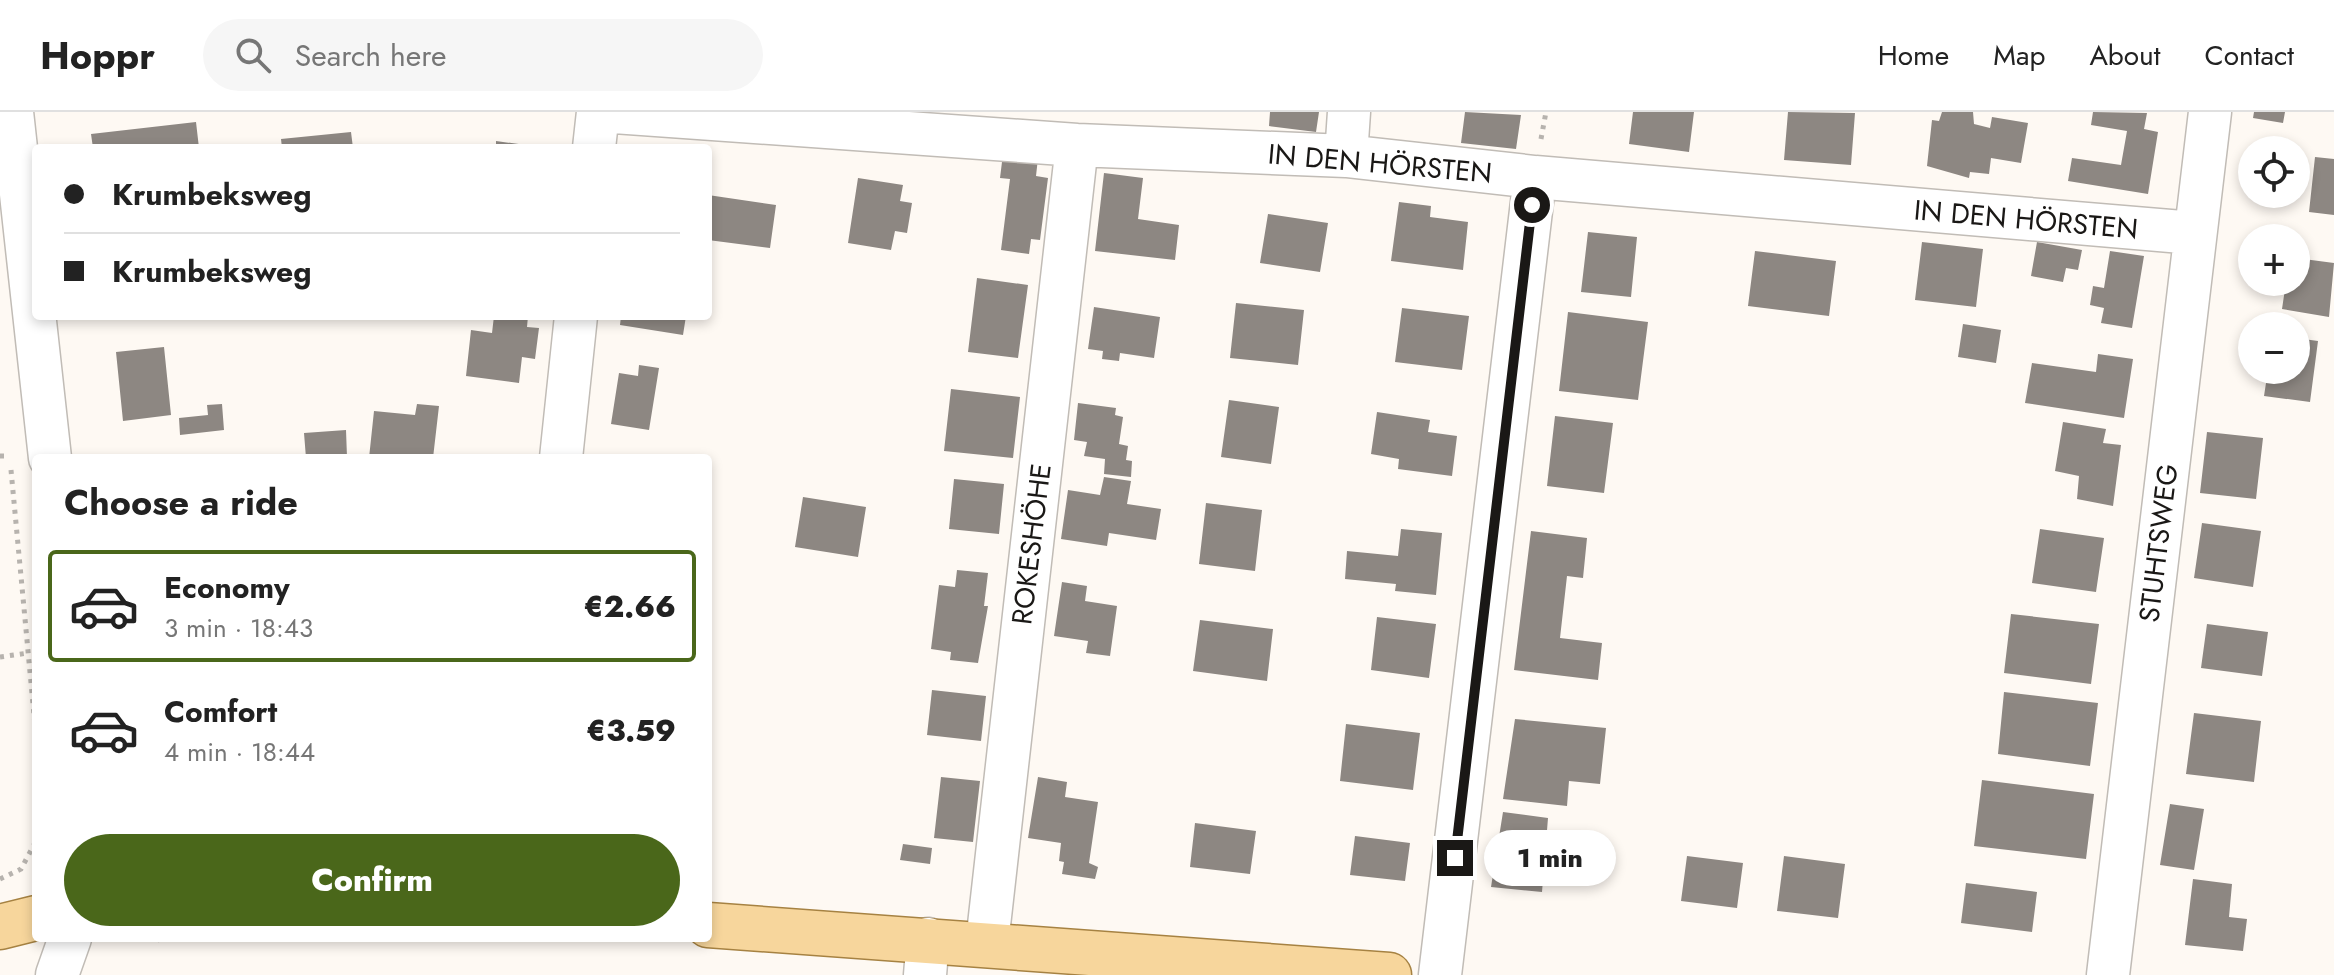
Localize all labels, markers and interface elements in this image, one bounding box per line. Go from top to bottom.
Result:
search box [203,19,763,91]
text: Hoppr [40,28,155,83]
icon: search [231,33,275,77]
text: Search here [295,34,447,77]
text: Home [1878,35,1949,76]
text: Map [1993,35,2045,76]
text: About [2089,35,2161,76]
text: Contact [2205,35,2294,76]
street label: IN DEN HÖRSTEN [1266,133,1494,194]
map controls [2238,136,2310,384]
button: locate [2238,136,2310,208]
text: Krumbeksweg [112,173,312,216]
route start [1514,187,1550,223]
street label: IN DEN HÖRSTEN [1912,189,2140,250]
button: + [2238,224,2310,296]
text: Krumbeksweg [112,250,312,293]
button: − [2238,312,2310,384]
street label: ROKESHÖHE [1001,461,1062,627]
street label: STUHTSWEG [2128,462,2189,625]
text: Choose a ride [64,476,298,528]
text: Economy [164,566,290,609]
icon: car [68,570,140,642]
text: €2.66 [584,585,676,628]
text: 3 min · 18:43 [164,609,313,647]
text: Comfort [164,690,277,733]
icon: car [68,694,140,766]
text: €3.59 [586,709,676,752]
text: 4 min · 18:44 [164,733,315,771]
callout: 1 min [1483,830,1615,886]
button: Confirm [64,834,680,926]
text: 1 min [1517,839,1583,877]
route end [1437,840,1473,876]

